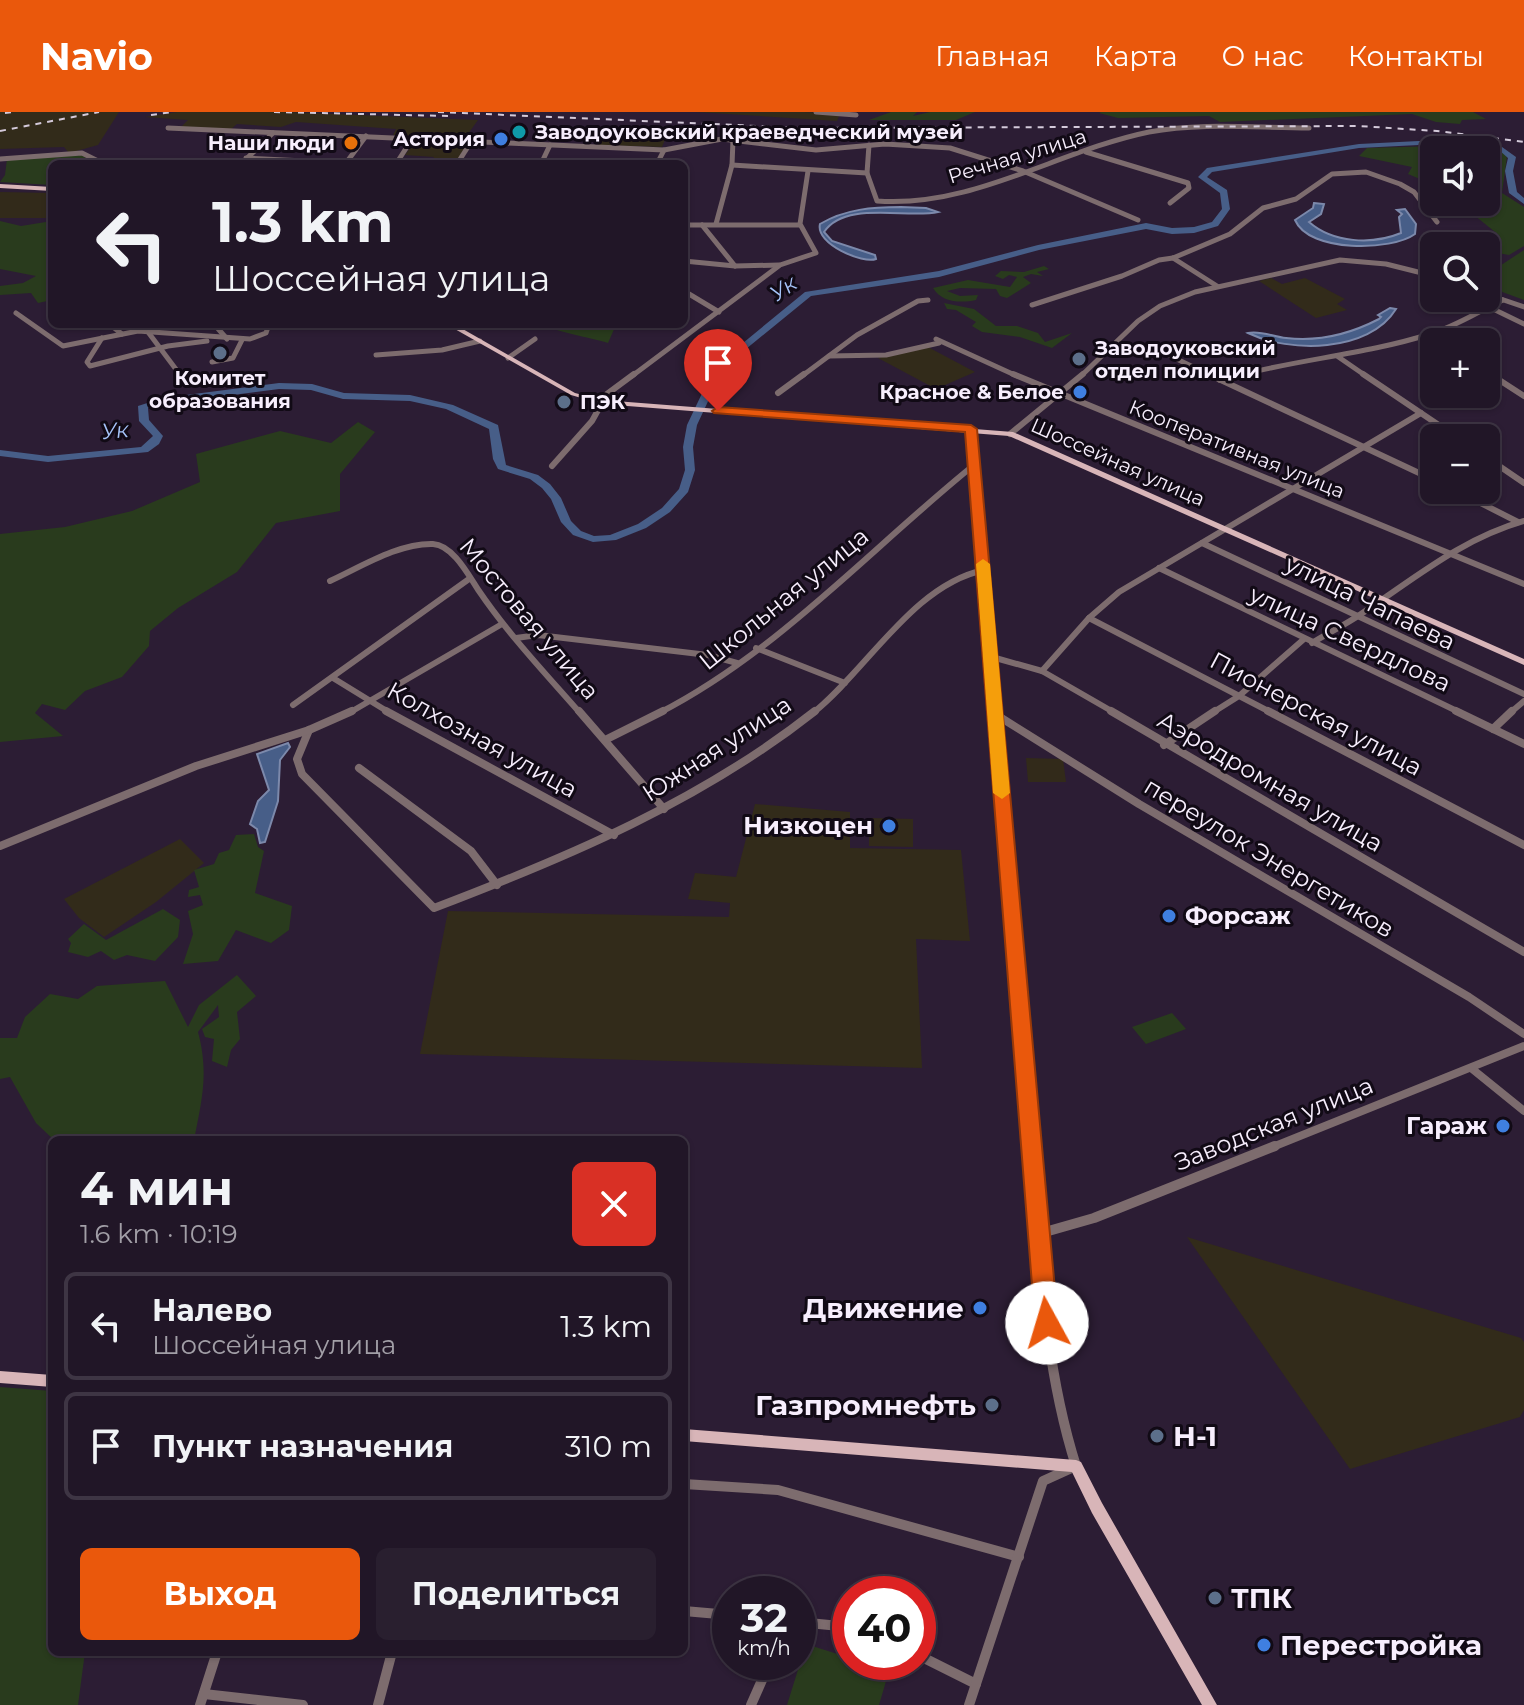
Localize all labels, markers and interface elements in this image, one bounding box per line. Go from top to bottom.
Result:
text: Navio [40,33,153,80]
text: Главная [935,39,1050,73]
text: Карта [1094,39,1178,73]
text: О нас [1222,39,1304,73]
text: Контакты [1348,39,1484,73]
place label: Заводоуковский краеведческий музей [534,120,963,144]
marker: Заводоуковский краеведческий музей [510,123,528,141]
street label: Речная улица [945,124,1089,188]
place label: Астория [393,127,485,151]
marker: Астория [492,130,510,148]
place label: Наши люди [208,131,335,155]
marker: Наши люди [342,134,360,152]
map controls [1420,136,1500,504]
button: sound [1420,136,1500,216]
text: 1.3 km [212,188,393,256]
icon: left [80,192,184,296]
button: search [1420,232,1500,312]
text: Шоссейная улица [212,256,550,300]
water label: Ук [765,269,803,307]
button: + [1420,328,1500,408]
pin [684,329,752,411]
place label: Заводоуковский отдел полиции [1094,336,1276,383]
icon: arrive [696,341,740,385]
marker: Комитет образования [211,344,229,362]
marker: Заводоуковский отдел полиции [1070,350,1088,368]
place label: Комитет образования [149,366,291,413]
place label: Красное & Белое [879,380,1064,404]
marker: Красное & Белое [1071,383,1089,401]
place label: ПЭК [580,390,626,414]
marker: ПЭК [555,393,573,411]
street label: Кооперативная улица [1126,395,1348,503]
street label: Шоссейная улица [1027,413,1209,511]
water label: Ук [100,416,131,445]
button: − [1420,424,1500,504]
street label: Школьная улица [693,521,874,676]
street label: Мостовая улица [453,532,605,705]
street label: улица Чапаева [1279,548,1460,656]
street label: улица Свердлова [1244,579,1456,698]
street label: Пионерская улица [1205,645,1427,782]
street label: Колхозная улица [382,675,582,804]
street label: Южная улица [637,690,797,807]
street label: Аэродромная улица [1152,705,1388,858]
street label: переулок Энергетиков [1139,771,1399,944]
place label: Низкоцен [743,811,873,840]
marker: Низкоцен [880,817,898,835]
place label: Форсаж [1185,901,1291,930]
marker: Форсаж [1160,907,1178,925]
street label: Заводская улица [1170,1071,1377,1177]
place label: Гараж [1406,1111,1487,1140]
marker: Гараж [1494,1117,1512,1135]
text: 4 мин [80,1159,233,1217]
button: close [572,1162,656,1246]
text: 1.6 km · 10:19 [80,1218,238,1250]
position arrow [1005,1281,1089,1365]
place label: Движение [803,1291,964,1325]
text: Налево [152,1292,272,1329]
marker: Движение [971,1299,989,1317]
icon: left [84,1304,128,1348]
text: 1.3 km [560,1308,652,1345]
text: Шоссейная улица [152,1329,396,1361]
place label: Газпромнефть [755,1388,976,1422]
marker: Газпромнефть [983,1396,1001,1414]
place label: Н-1 [1173,1419,1217,1453]
icon: arrive [84,1424,128,1468]
marker: Н-1 [1148,1427,1166,1445]
text: Пункт назначения [152,1428,453,1465]
text: 310 m [565,1428,652,1465]
button: Выход [80,1548,360,1640]
button: Поделиться [376,1548,656,1640]
speed limit sign: 40 [832,1576,936,1680]
place label: ТПК [1231,1581,1293,1615]
marker: ТПК [1206,1589,1224,1607]
text: 32 [740,1593,788,1642]
place label: Перестройка [1280,1628,1482,1662]
text: km/h [737,1636,791,1660]
marker: Перестройка [1255,1636,1273,1654]

